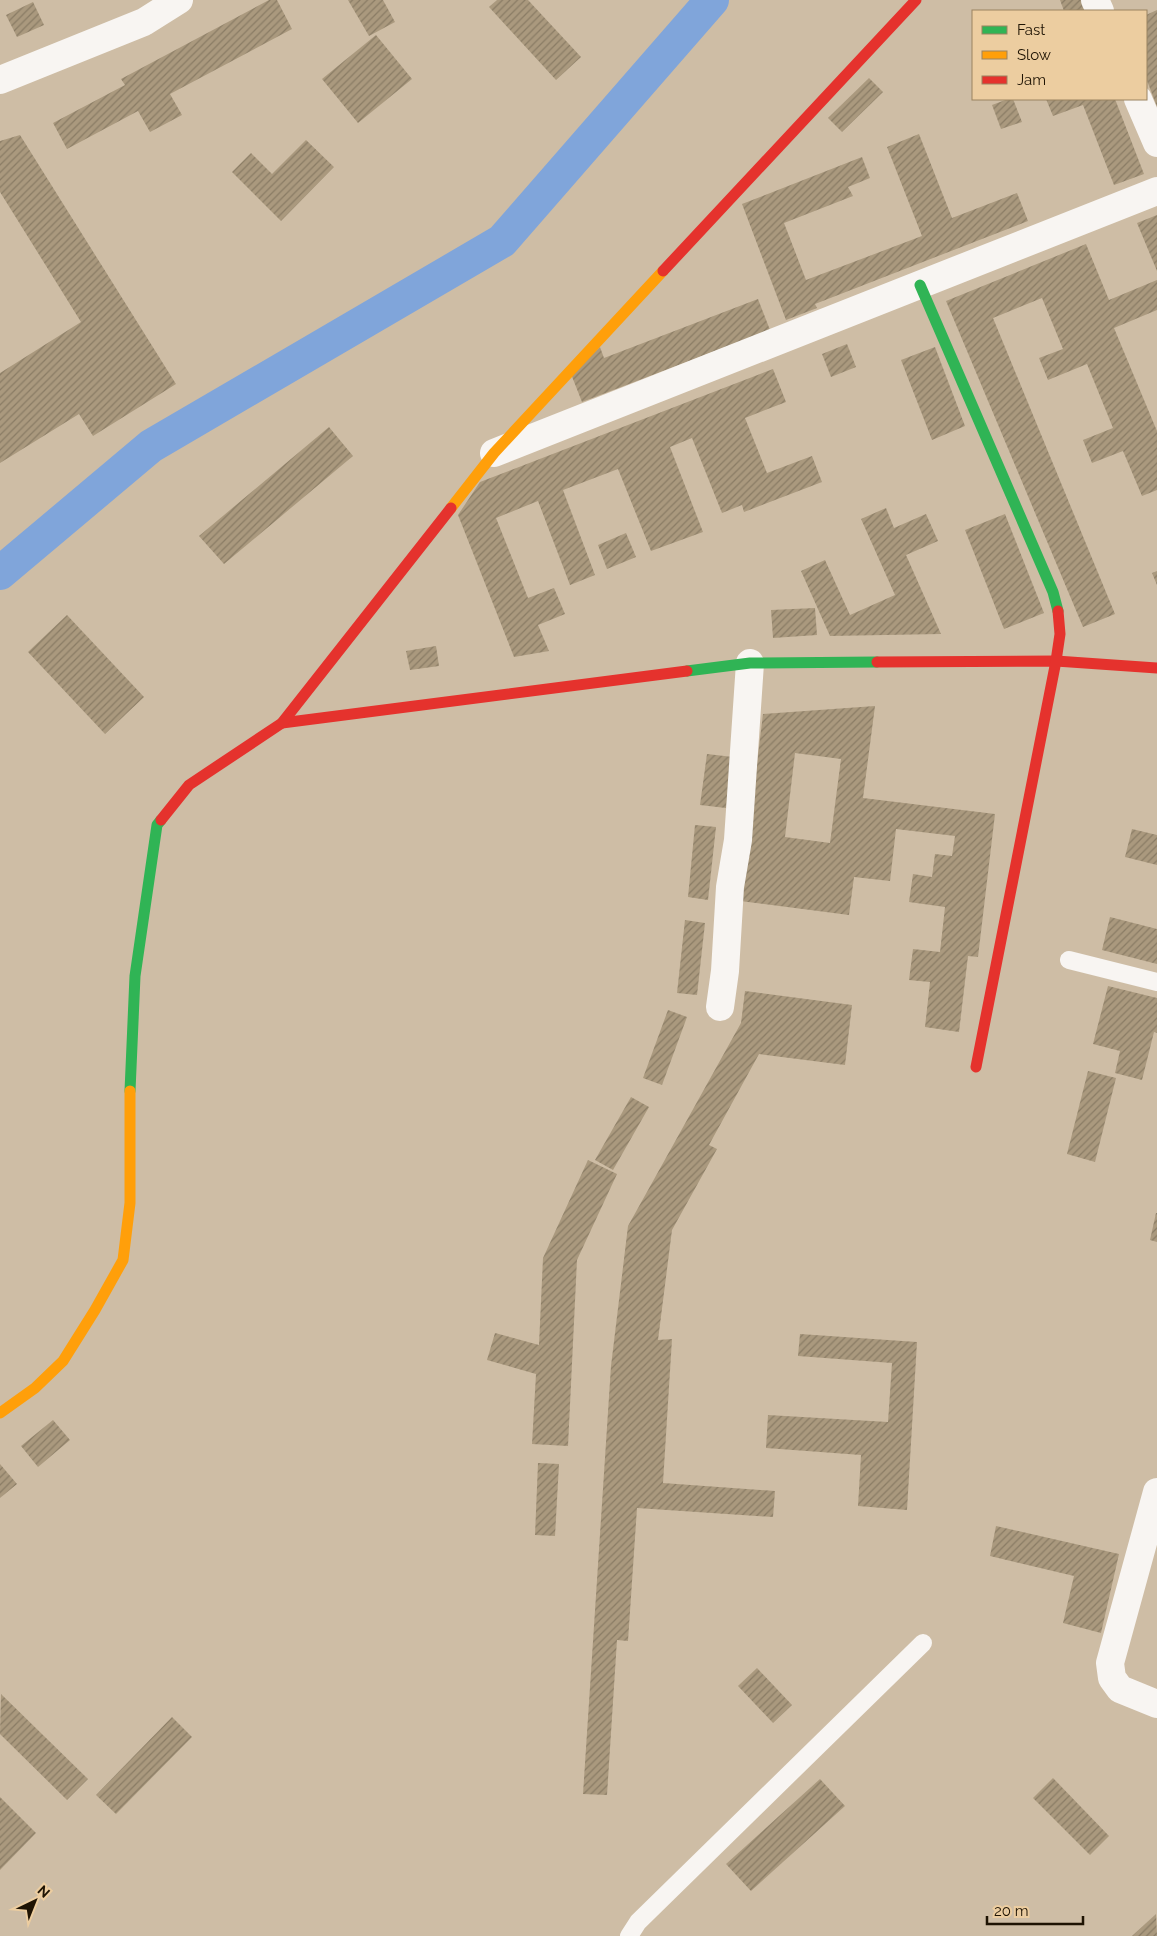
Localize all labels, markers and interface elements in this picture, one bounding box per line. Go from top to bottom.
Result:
legend [972,10,1147,100]
text: Fast [1017,21,1045,39]
text: Slow [1017,46,1051,64]
text: Jam [1017,71,1046,89]
north arrow [10,1876,60,1926]
text: N [35,1882,53,1901]
scale bar [987,1894,1083,1926]
text: 20 m [994,1902,1029,1920]

